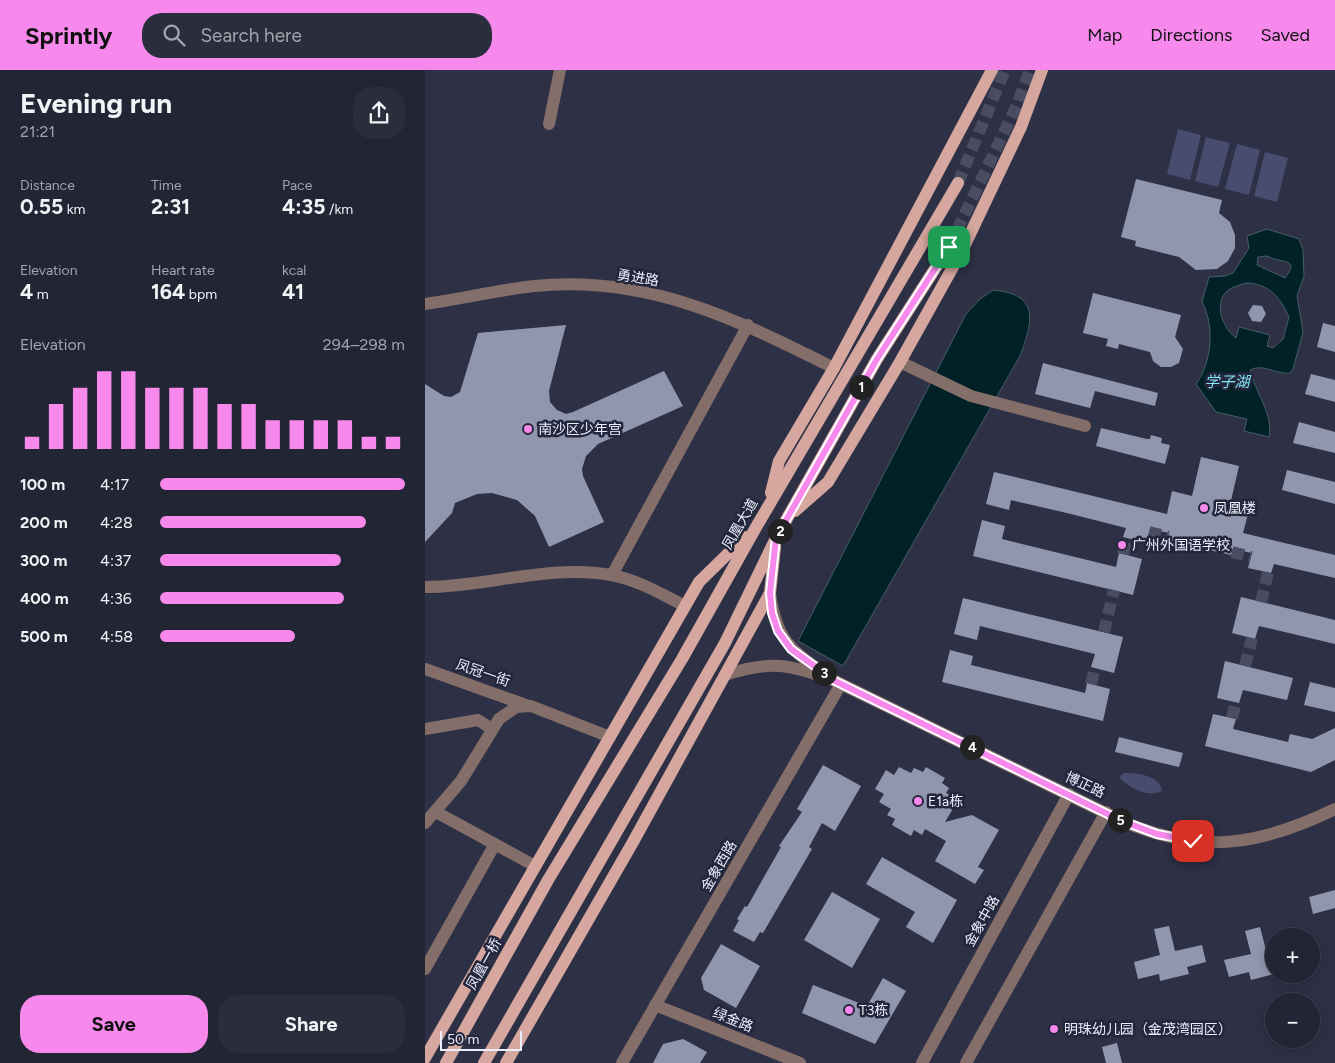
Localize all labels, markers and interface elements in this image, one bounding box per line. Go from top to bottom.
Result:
search box [142,13,492,58]
text: Sprintly [25,21,112,50]
icon: search [160,21,188,49]
text: Search here [200,24,302,47]
text: Map [1087,24,1122,46]
text: Directions [1150,24,1232,46]
text: Saved [1260,24,1310,46]
text: Evening run [20,86,172,120]
button: share [353,87,405,139]
text: 21:21 [20,122,55,141]
text: Distance [20,177,75,194]
text: Time [151,177,182,194]
text: Pace [282,177,312,194]
text: 0.55 [20,194,63,219]
text: 2:31 [151,194,190,219]
text: 4:35 [282,194,326,219]
text: km [63,201,85,218]
text: /km [326,201,353,218]
pin [928,226,970,268]
icon: arrive [935,233,963,261]
text: Elevation [20,262,78,279]
text: Heart rate [151,262,215,279]
text: kcal [282,262,306,279]
street label: 勇进路 [616,266,660,290]
text: 4 [20,279,33,304]
text: 164 [151,279,185,304]
text: 41 [282,279,304,304]
text: m [33,286,49,303]
text: bpm [185,286,217,303]
text: Elevation [20,335,86,354]
text: 294–298 m [323,335,405,354]
water label: 学子湖 [1204,373,1251,391]
pin: 1 [849,374,873,400]
text: 1 [859,379,864,396]
place label: 南沙区少年宫 [538,421,622,438]
marker: 南沙区少年宫 [522,423,534,435]
text: 100 m [20,475,65,494]
text: 4:17 [100,475,129,494]
street label: 凤凰大道 [719,496,761,552]
place label: 凤凰楼 [1214,500,1256,517]
marker: 凤凰楼 [1198,502,1210,514]
text: 200 m [20,513,68,532]
text: 4:28 [100,513,133,532]
pin: 2 [767,518,793,544]
text: 2 [776,523,785,540]
place label: 广州外国语学校 [1132,537,1230,554]
marker: 广州外国语学校 [1116,539,1128,551]
text: 300 m [20,551,67,570]
text: 4:37 [100,551,131,570]
text: 400 m [20,589,69,608]
text: 4:36 [100,589,132,608]
text: 500 m [20,627,68,646]
text: 4:58 [100,627,133,646]
street label: 凤冠一街 [454,656,512,690]
pin: 3 [811,660,837,686]
text: 3 [821,665,828,682]
pin: 4 [959,734,985,760]
text: 4 [968,739,977,756]
street label: 博正路 [1062,768,1108,802]
place label: E1a栋 [928,793,963,810]
marker: E1a栋 [912,795,924,807]
pin: 5 [1107,808,1133,832]
text: 5 [1116,812,1125,829]
pin [1172,820,1214,862]
icon: check [1179,827,1207,855]
street label: 金象西路 [698,838,740,894]
street label: 金象中路 [961,892,1003,950]
map controls [1265,928,1320,1048]
button: + [1265,928,1320,983]
street label: 凤凰一桥 [463,935,505,993]
button: − [1265,993,1320,1048]
button: Save [20,995,208,1053]
button: Share [218,995,405,1053]
place label: T3栋 [859,1002,888,1019]
street label: 绿金路 [710,1004,756,1036]
marker: T3栋 [843,1004,855,1016]
place label: 明珠幼儿园（金茂湾园区） [1064,1021,1232,1038]
marker: 明珠幼儿园（金茂湾园区） [1048,1023,1060,1035]
scale bar [440,1028,523,1051]
text: 50 m [447,1031,479,1048]

